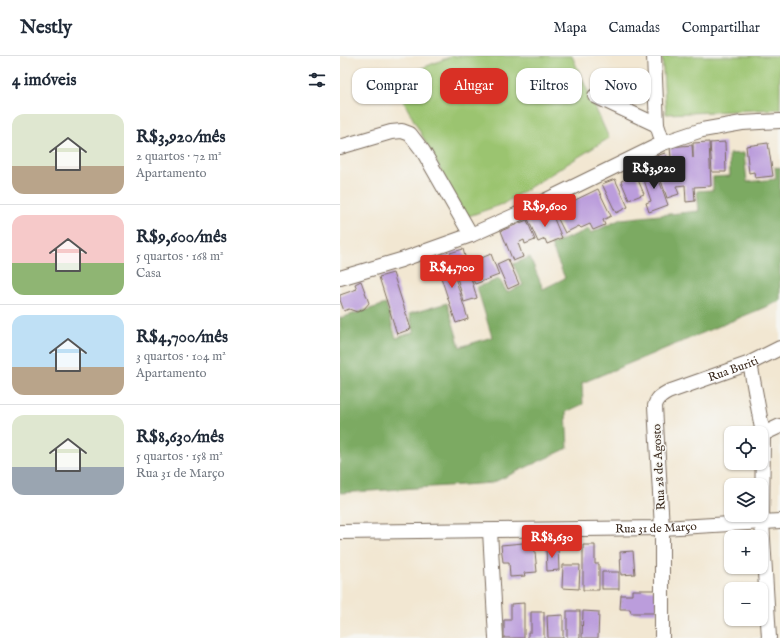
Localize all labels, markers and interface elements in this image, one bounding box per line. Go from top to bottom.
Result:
text: Nestly [20,16,72,40]
text: Mapa [554,19,586,37]
text: Camadas [608,19,660,37]
text: Compartilhar [682,19,760,37]
chip: Comprar [352,68,432,104]
chip: Alugar [440,68,508,104]
chip: Filtros [516,68,582,104]
chip: Novo [590,68,651,104]
icon: filters [306,69,328,91]
text: 4 imóveis [12,70,76,91]
text: R$3,920/mês [136,127,226,148]
icon: home [44,130,92,178]
text: 2 quartos · 72 m² [136,148,222,165]
pin: R$3,920 [617,156,691,190]
text: R$3,920 [632,160,676,177]
text: Apartamento [136,165,207,182]
pin: R$9,600 [508,194,582,228]
text: R$9,600 [523,198,567,215]
text: R$9,600/mês [136,227,227,248]
icon: home [44,231,92,279]
text: 5 quartos · 168 m² [136,248,224,265]
pin: R$4,700 [415,255,489,289]
text: R$4,700 [429,259,475,276]
text: Casa [136,265,161,282]
text: R$4,700/mês [136,327,228,348]
icon: home [44,331,92,379]
text: 3 quartos · 104 m² [136,348,226,365]
street label: Rua Buriti [706,353,761,385]
text: Apartamento [136,365,207,382]
street label: Rua 28 de Agosto [649,423,669,511]
map controls [724,426,768,626]
button: locate [724,426,768,470]
text: R$8,630/mês [136,427,224,448]
icon: home [44,431,92,479]
text: 5 quartos · 158 m² [136,448,223,465]
text: Rua 31 de Março [136,465,225,482]
button: layers [724,478,768,522]
street label: Rua 31 de Março [615,518,698,536]
pin: R$8,630 [515,525,589,559]
text: R$8,630 [531,529,573,546]
button: + [724,530,768,574]
button: − [724,582,768,626]

